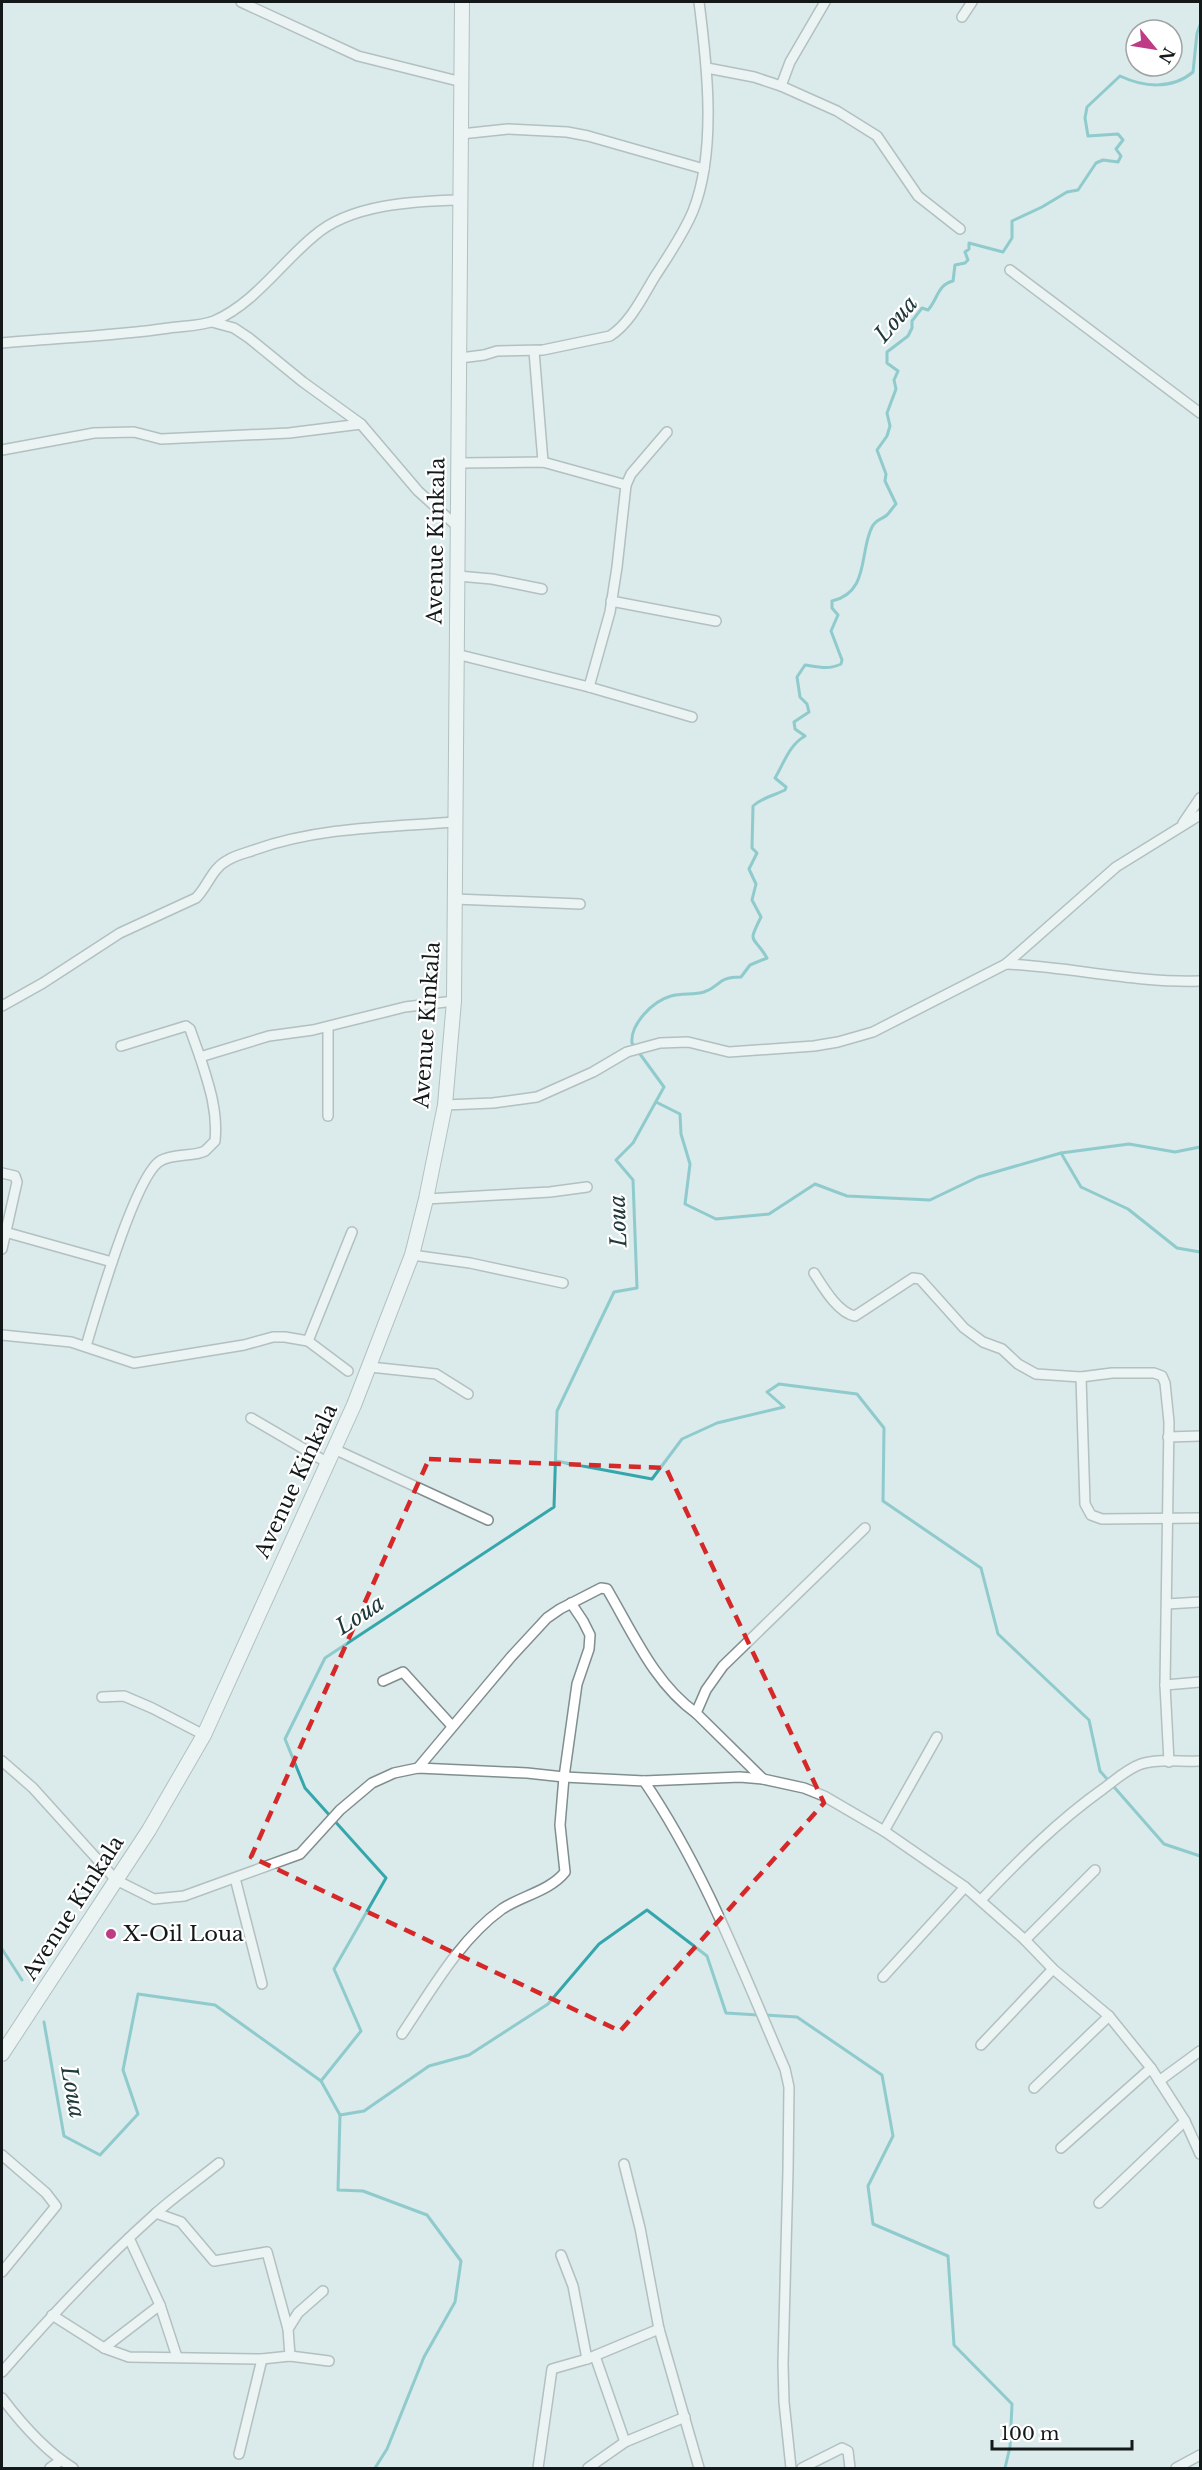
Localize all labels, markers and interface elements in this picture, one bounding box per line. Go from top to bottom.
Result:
north arrow [1124,18,1184,78]
text: N [1155,44,1179,67]
water label: Loua [868,290,923,348]
street label: Avenue Kinkala [422,457,450,626]
street label: Avenue Kinkala [408,940,446,1110]
water label: Loua [604,1194,632,1249]
street label: Avenue Kinkala [249,1399,343,1563]
water label: Loua [330,1589,389,1641]
street label: Avenue Kinkala [16,1831,130,1986]
place label: X-Oil Loua [123,1921,244,1947]
marker: X-Oil Loua [104,1927,118,1941]
water label: Loua [55,2063,91,2120]
scale bar [992,2413,1132,2451]
text: 100 m [1001,2423,1059,2445]

